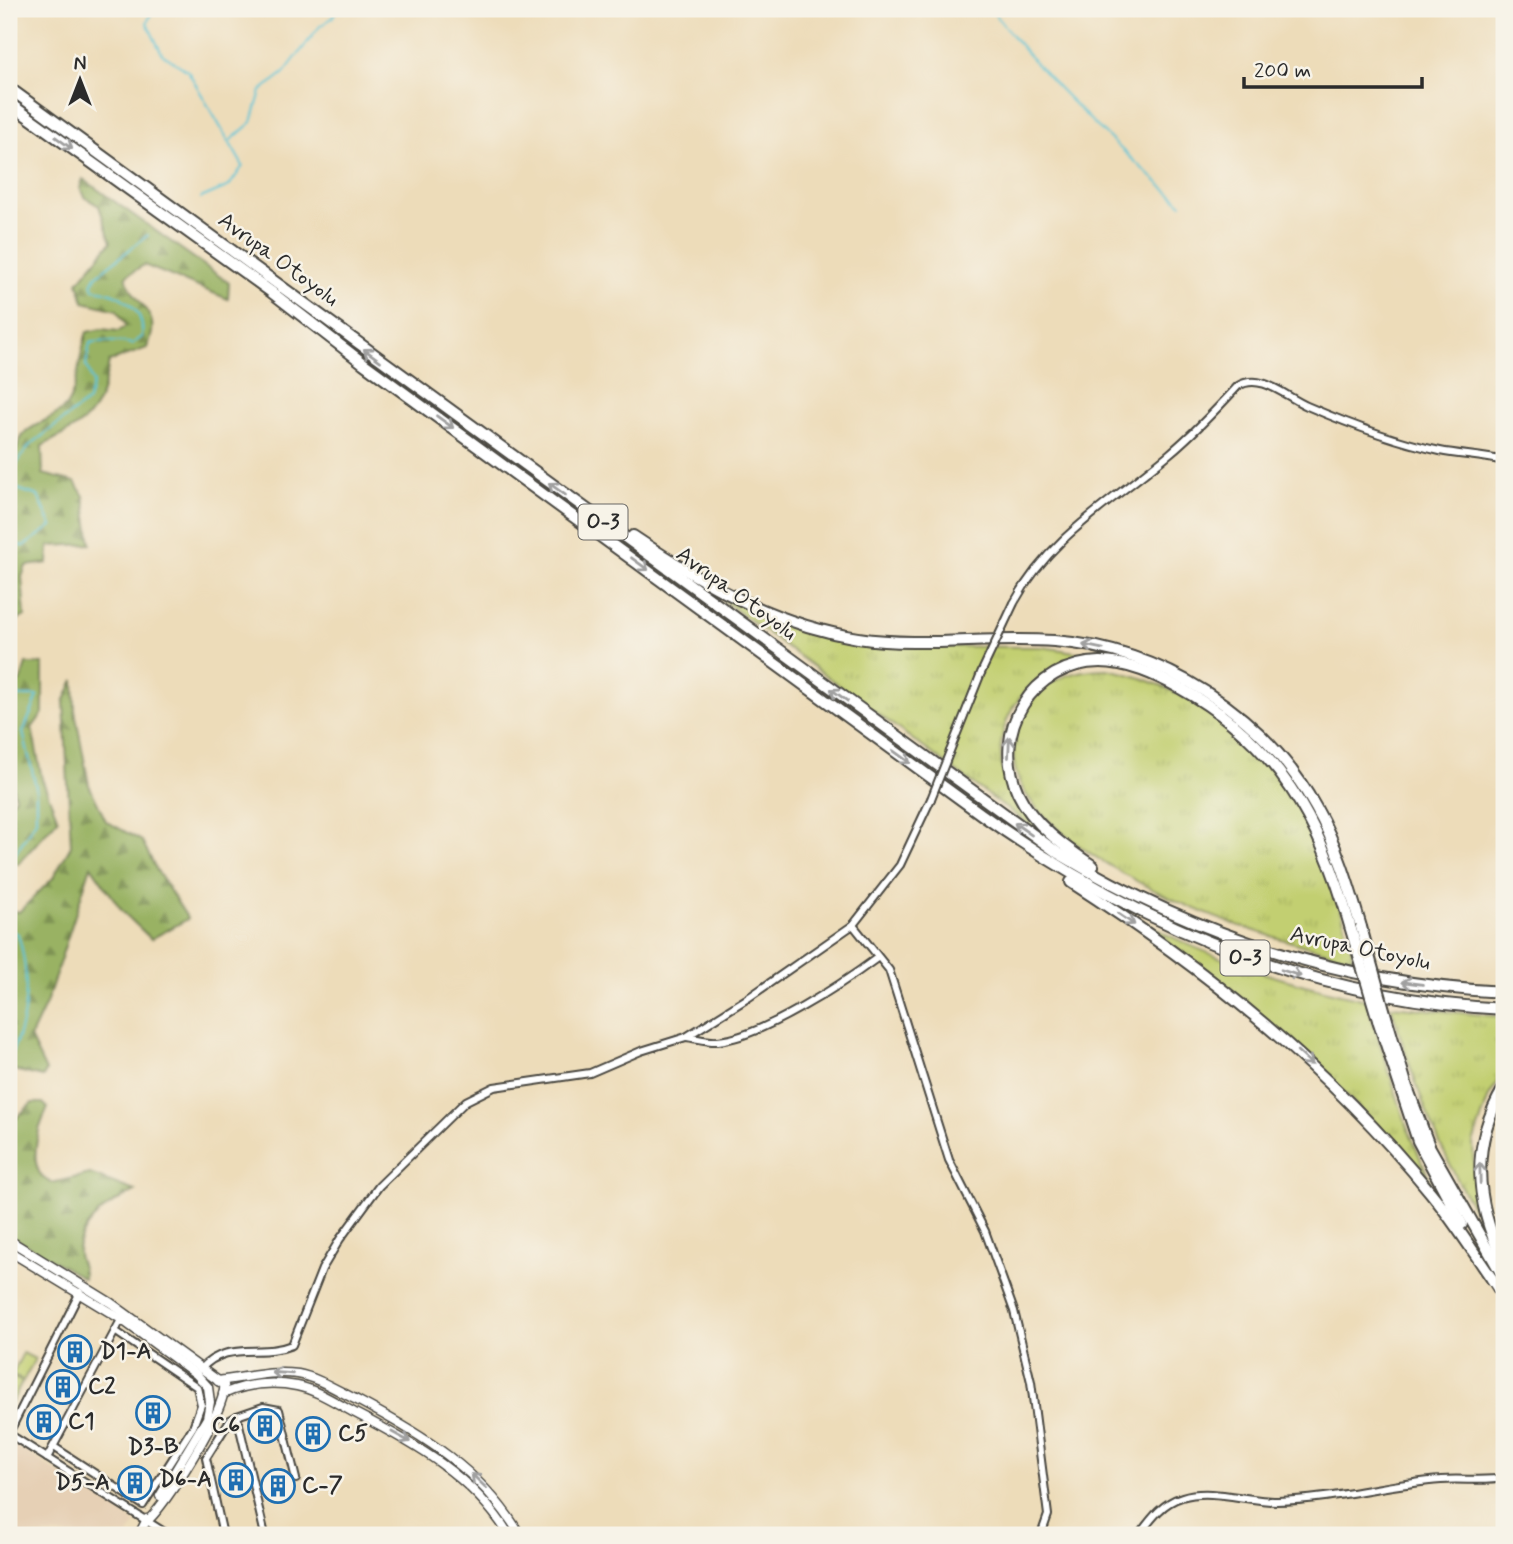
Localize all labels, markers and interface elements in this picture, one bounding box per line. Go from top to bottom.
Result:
north arrow [46,46,116,116]
scale bar [1244,46,1422,90]
text: N [74,52,86,77]
text: 200 m [1254,57,1311,85]
one-way arrow [54,136,73,150]
street label: Avrupa Otoyolu [211,206,345,314]
one-way arrow [363,348,382,362]
one-way arrow [436,414,455,429]
one-way arrow [547,482,566,497]
road number: O-3 [578,504,628,540]
street label: Avrupa Otoyolu [669,540,803,648]
one-way arrow [630,557,649,572]
one-way arrow [1082,639,1105,653]
one-way arrow [830,688,849,702]
one-way arrow [1003,736,1016,759]
one-way arrow [892,749,911,764]
one-way arrow [1014,822,1033,836]
one-way arrow [1115,912,1135,926]
street label: Avrupa Otoyolu [1287,919,1433,979]
road number: O-3 [1220,940,1270,976]
one-way arrow [1280,968,1302,981]
one-way arrow [1401,976,1424,989]
one-way arrow [1296,1050,1314,1066]
one-way arrow [1473,1162,1487,1185]
building icon: D1-A [56,1333,94,1371]
place label: D1-A [100,1337,151,1367]
one-way arrow [272,1366,294,1379]
building icon: C2 [44,1368,82,1406]
place label: C2 [88,1372,116,1402]
building icon: D3-B [134,1394,172,1432]
building icon: C1 [25,1403,63,1441]
place label: C1 [68,1407,95,1437]
building icon: C6 [246,1407,284,1445]
place label: C6 [212,1411,240,1441]
building icon: C5 [294,1415,332,1453]
place label: C5 [338,1419,368,1449]
one-way arrow [390,1430,410,1444]
place label: D3-B [127,1433,179,1463]
building icon: D6-A [217,1461,255,1499]
building icon: D5-A [116,1464,154,1502]
place label: D6-A [159,1465,212,1495]
building icon: C-7 [259,1467,297,1505]
place label: D5-A [55,1468,110,1498]
place label: C-7 [302,1471,343,1501]
one-way arrow [471,1473,488,1490]

